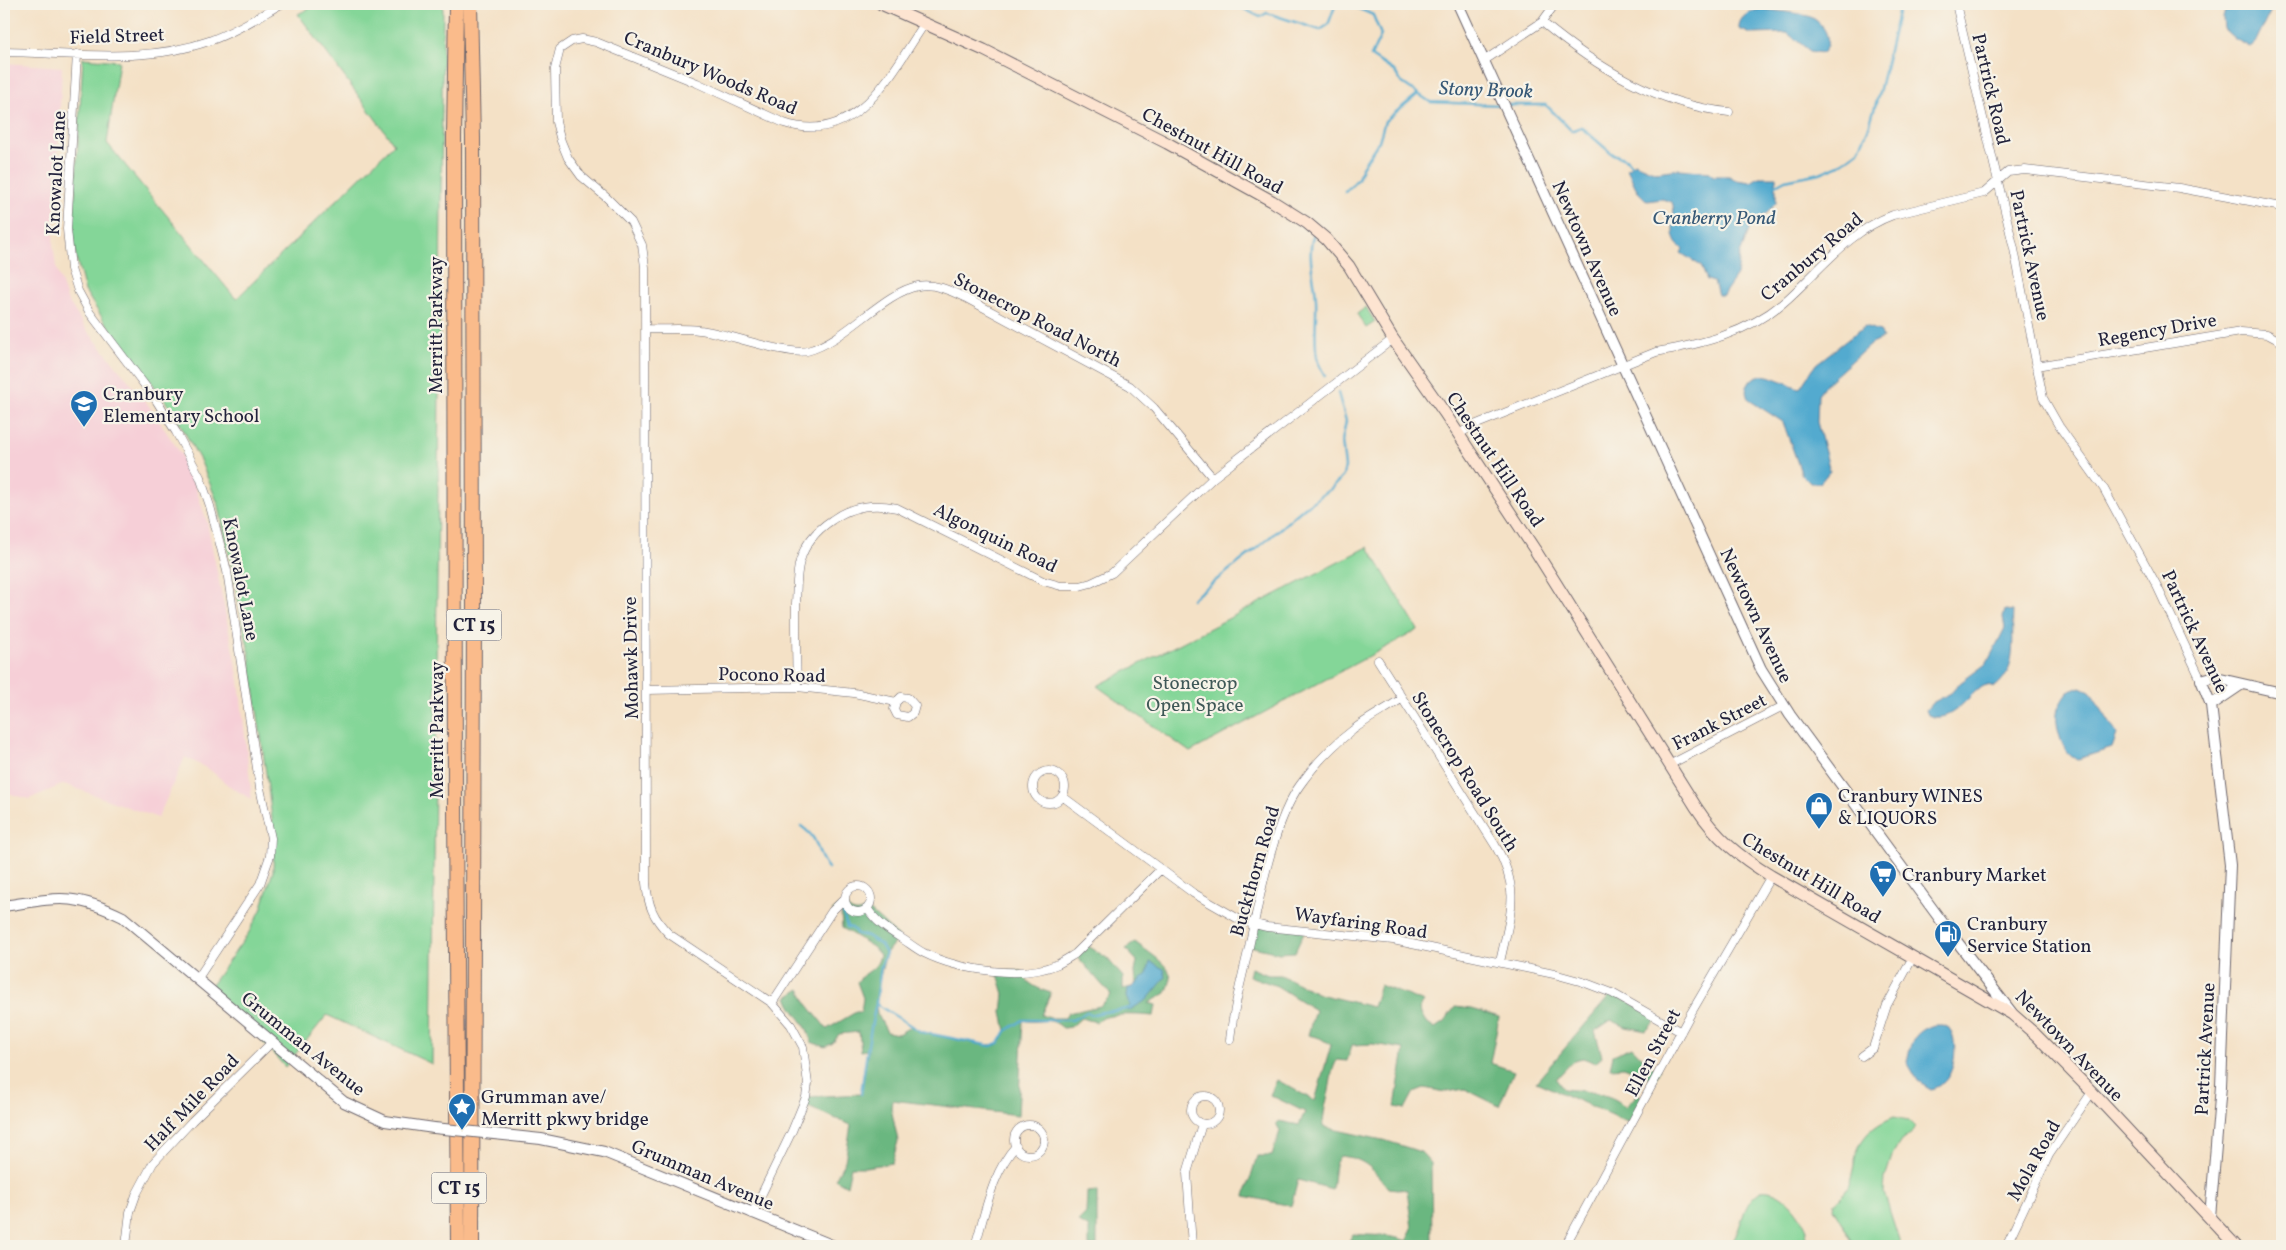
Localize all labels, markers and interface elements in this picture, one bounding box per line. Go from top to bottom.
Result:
street label: Field Street [69,22,165,52]
street label: Cranbury Woods Road [619,25,801,122]
street label: Partrick Road [1965,31,2016,148]
water label: Stony Brook [1439,75,1533,107]
street label: Chestnut Hill Road [1137,102,1288,201]
street label: Knowalot Lane [41,110,73,236]
street label: Newtown Avenue [1545,177,1628,321]
street label: Partrick Avenue [2002,188,2056,323]
water label: Cranberry Pond [1652,205,1776,233]
street label: Cranbury Road [1755,207,1869,308]
street label: Merritt Parkway [424,256,450,394]
street label: Stonecrop Road North [949,267,1126,374]
street label: Regency Drive [2096,308,2219,354]
place label: Cranbury Elementary School [103,382,260,430]
street label: Chestnut Hill Road [1439,387,1549,533]
school or university icon: Cranbury Elementary School [69,389,99,428]
street label: Algonquin Road [929,498,1062,580]
street label: Knowalot Lane [215,516,265,643]
street label: Newtown Avenue [1713,544,1798,688]
street label: Partrick Avenue [2154,566,2234,698]
street label: Mohawk Drive [618,596,646,720]
road number: CT 15 [446,610,502,640]
street label: Merritt Parkway [425,661,451,799]
street label: Pocono Road [718,662,826,690]
park label: Stonecrop Open Space [1146,671,1244,719]
street label: Stonecrop Road South [1404,687,1524,857]
street label: Frank Street [1668,688,1772,758]
place label: Cranbury WINES & LIQUORS [1838,784,1983,832]
shop icon: Cranbury WINES & LIQUORS [1804,791,1834,830]
street label: Buckthorn Road [1225,803,1287,940]
street label: Chestnut Hill Road [1736,827,1885,931]
supermarket icon: Cranbury Market [1868,859,1898,898]
place label: Cranbury Market [1902,863,2047,889]
street label: Wayfaring Road [1292,902,1429,946]
place label: Cranbury Service Station [1967,912,2092,960]
fuel station icon: Cranbury Service Station [1933,919,1963,958]
street label: Partrick Avenue [2190,982,2222,1116]
street label: Newtown Avenue [2008,985,2129,1108]
street label: Grumman Avenue [235,986,370,1103]
street label: Ellen Street [1620,1004,1688,1102]
street label: Half Mile Road [139,1049,246,1158]
place label: Grumman ave/ Merritt pkwy bridge [481,1085,649,1133]
place icon: Grumman ave/ Merritt pkwy bridge [447,1092,477,1131]
street label: Mola Road [2002,1116,2068,1206]
street label: Grumman Avenue [627,1134,778,1218]
road number: CT 15 [432,1172,486,1204]

